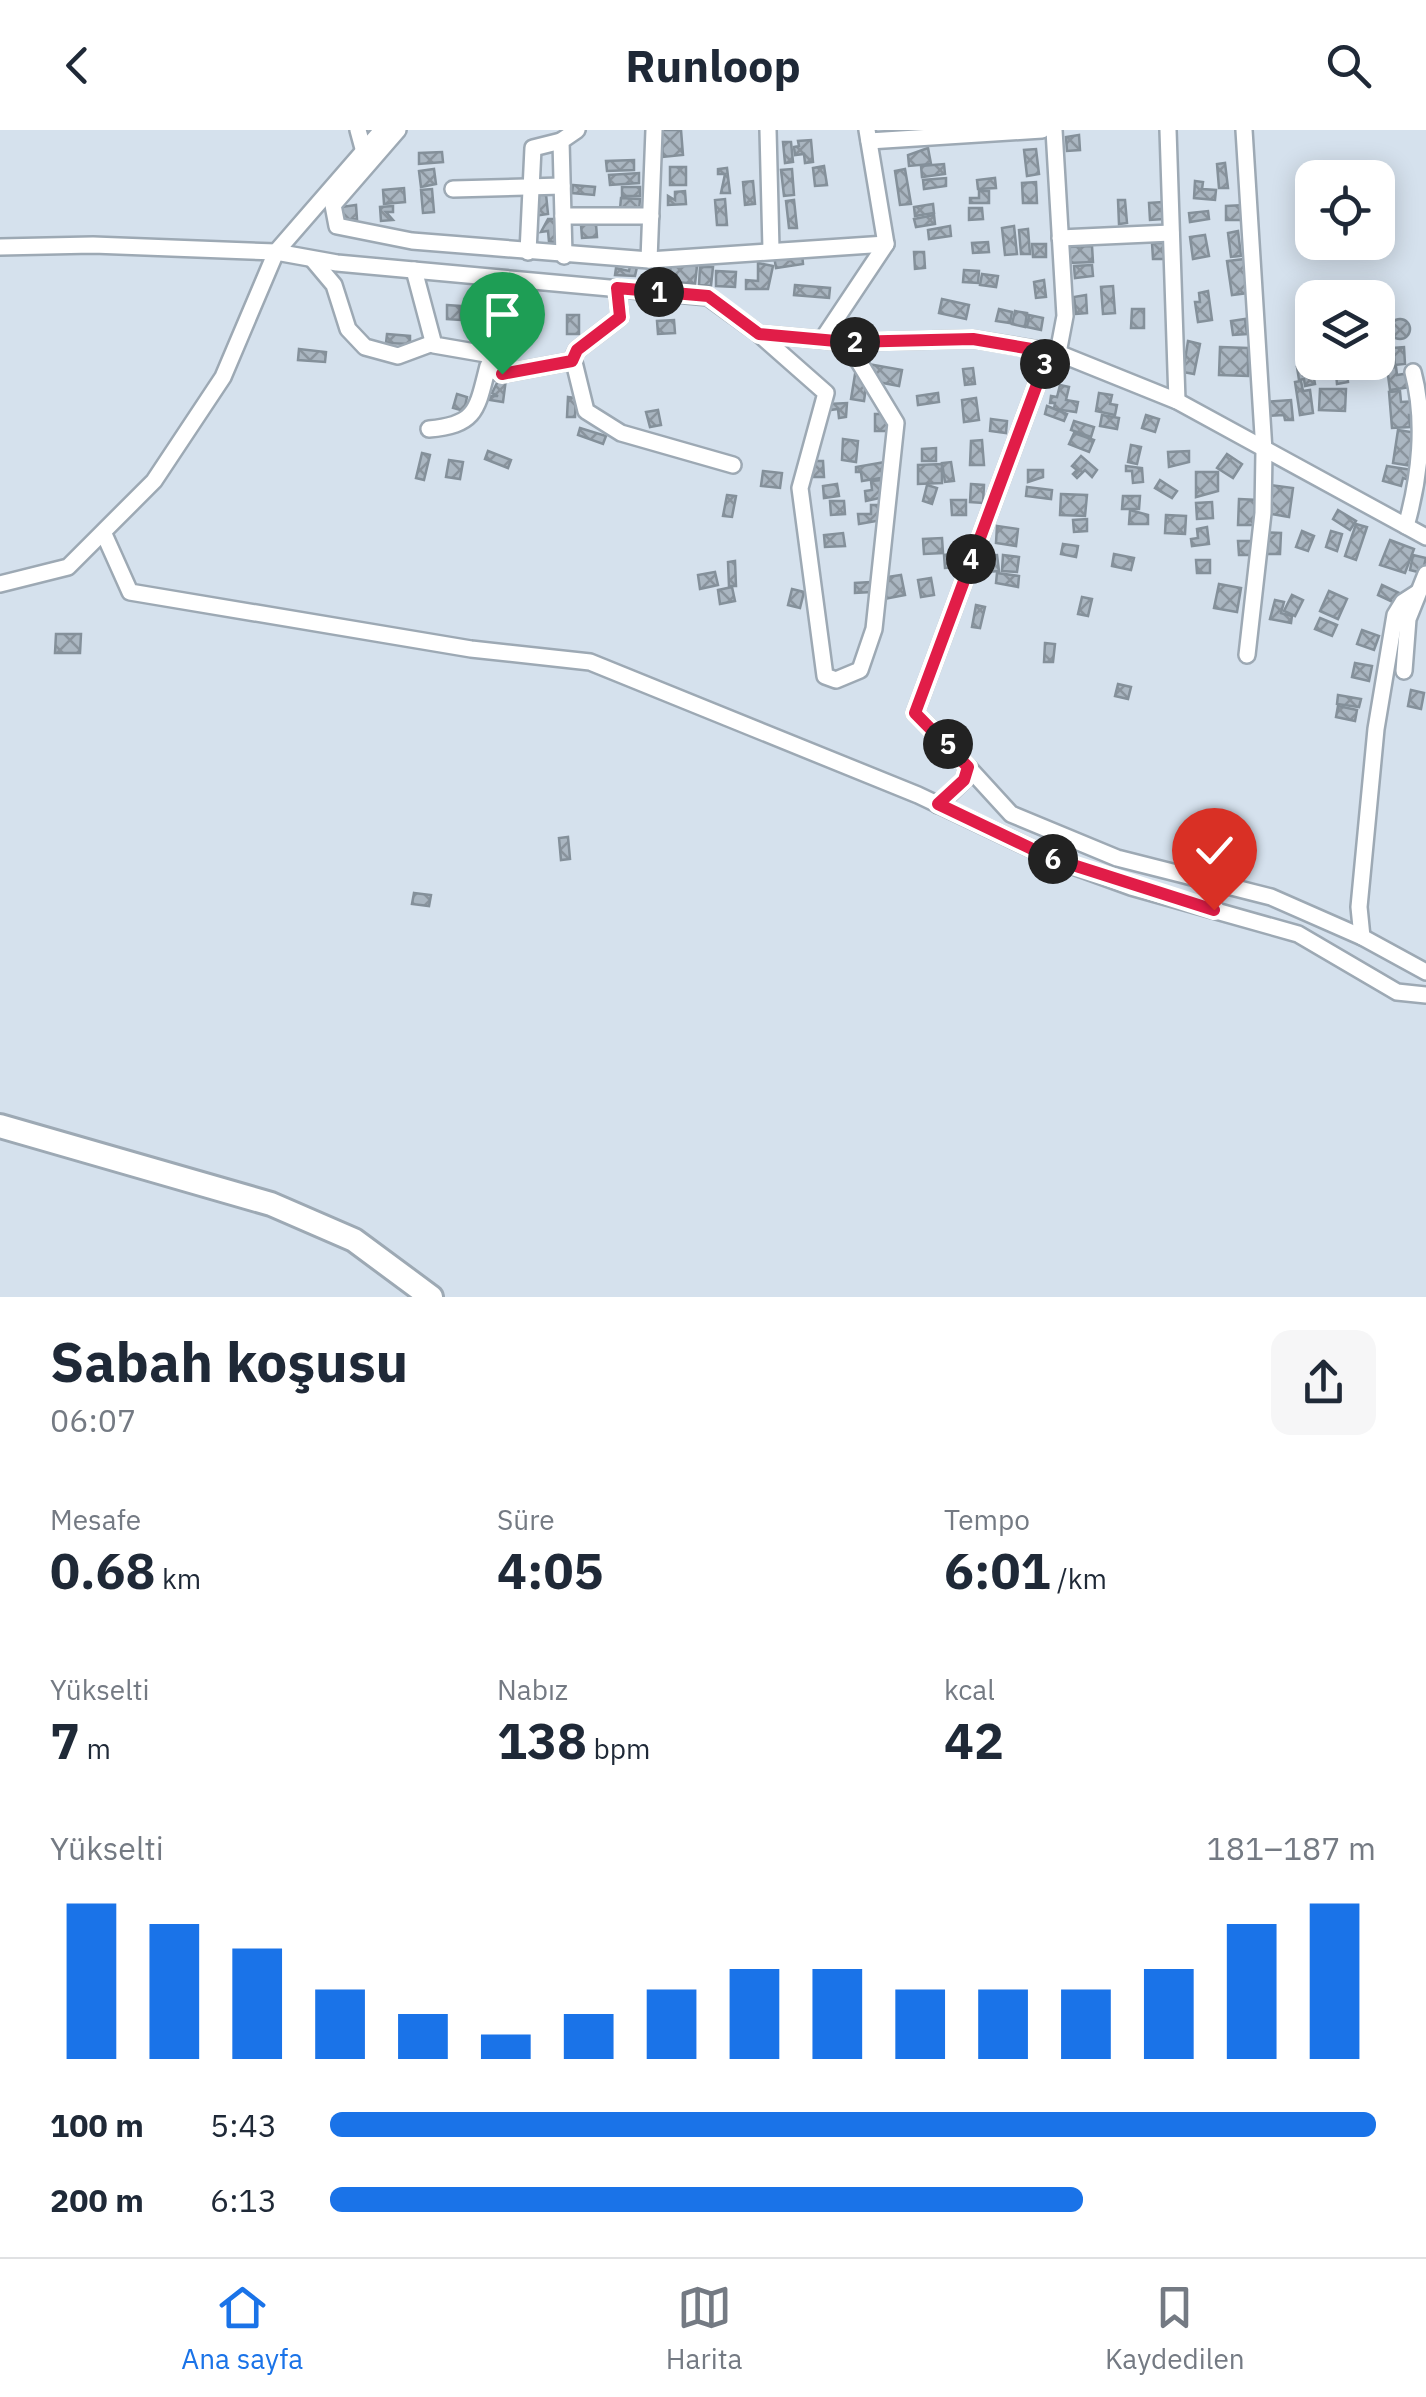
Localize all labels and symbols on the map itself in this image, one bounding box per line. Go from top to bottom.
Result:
pin: 1 [634,267,684,317]
pin [460,272,545,375]
pin: 2 [830,317,880,367]
pin: 3 [1020,339,1070,389]
pin: 4 [946,534,996,584]
pin: 5 [923,719,973,769]
pin [1172,808,1257,911]
pin: 6 [1028,834,1078,884]

